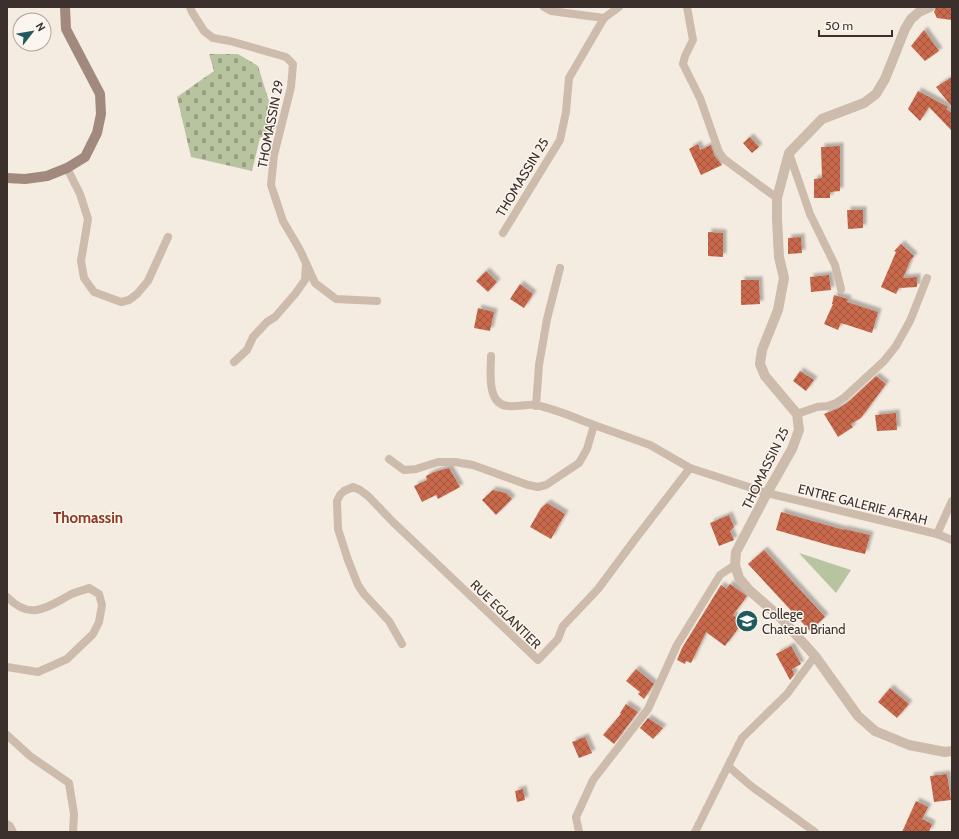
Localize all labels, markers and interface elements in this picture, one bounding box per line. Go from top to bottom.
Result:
north arrow [12,12,52,52]
scale bar [819,12,892,38]
text: 50 m [825,18,853,33]
text: N [33,20,49,34]
street label: THOMASSIN 29 [254,79,286,169]
street label: THOMASSIN 25 [492,135,552,219]
street label: THOMASSIN 25 [738,424,792,512]
street label: ENTRE GALERIE AFRAH [797,480,929,528]
district label: Thomassin [53,509,123,527]
street label: RUE EGLANTIER [467,576,545,652]
place label: College Chateau Briand [762,606,845,637]
school or university icon: College Chateau Briand [734,608,760,634]

